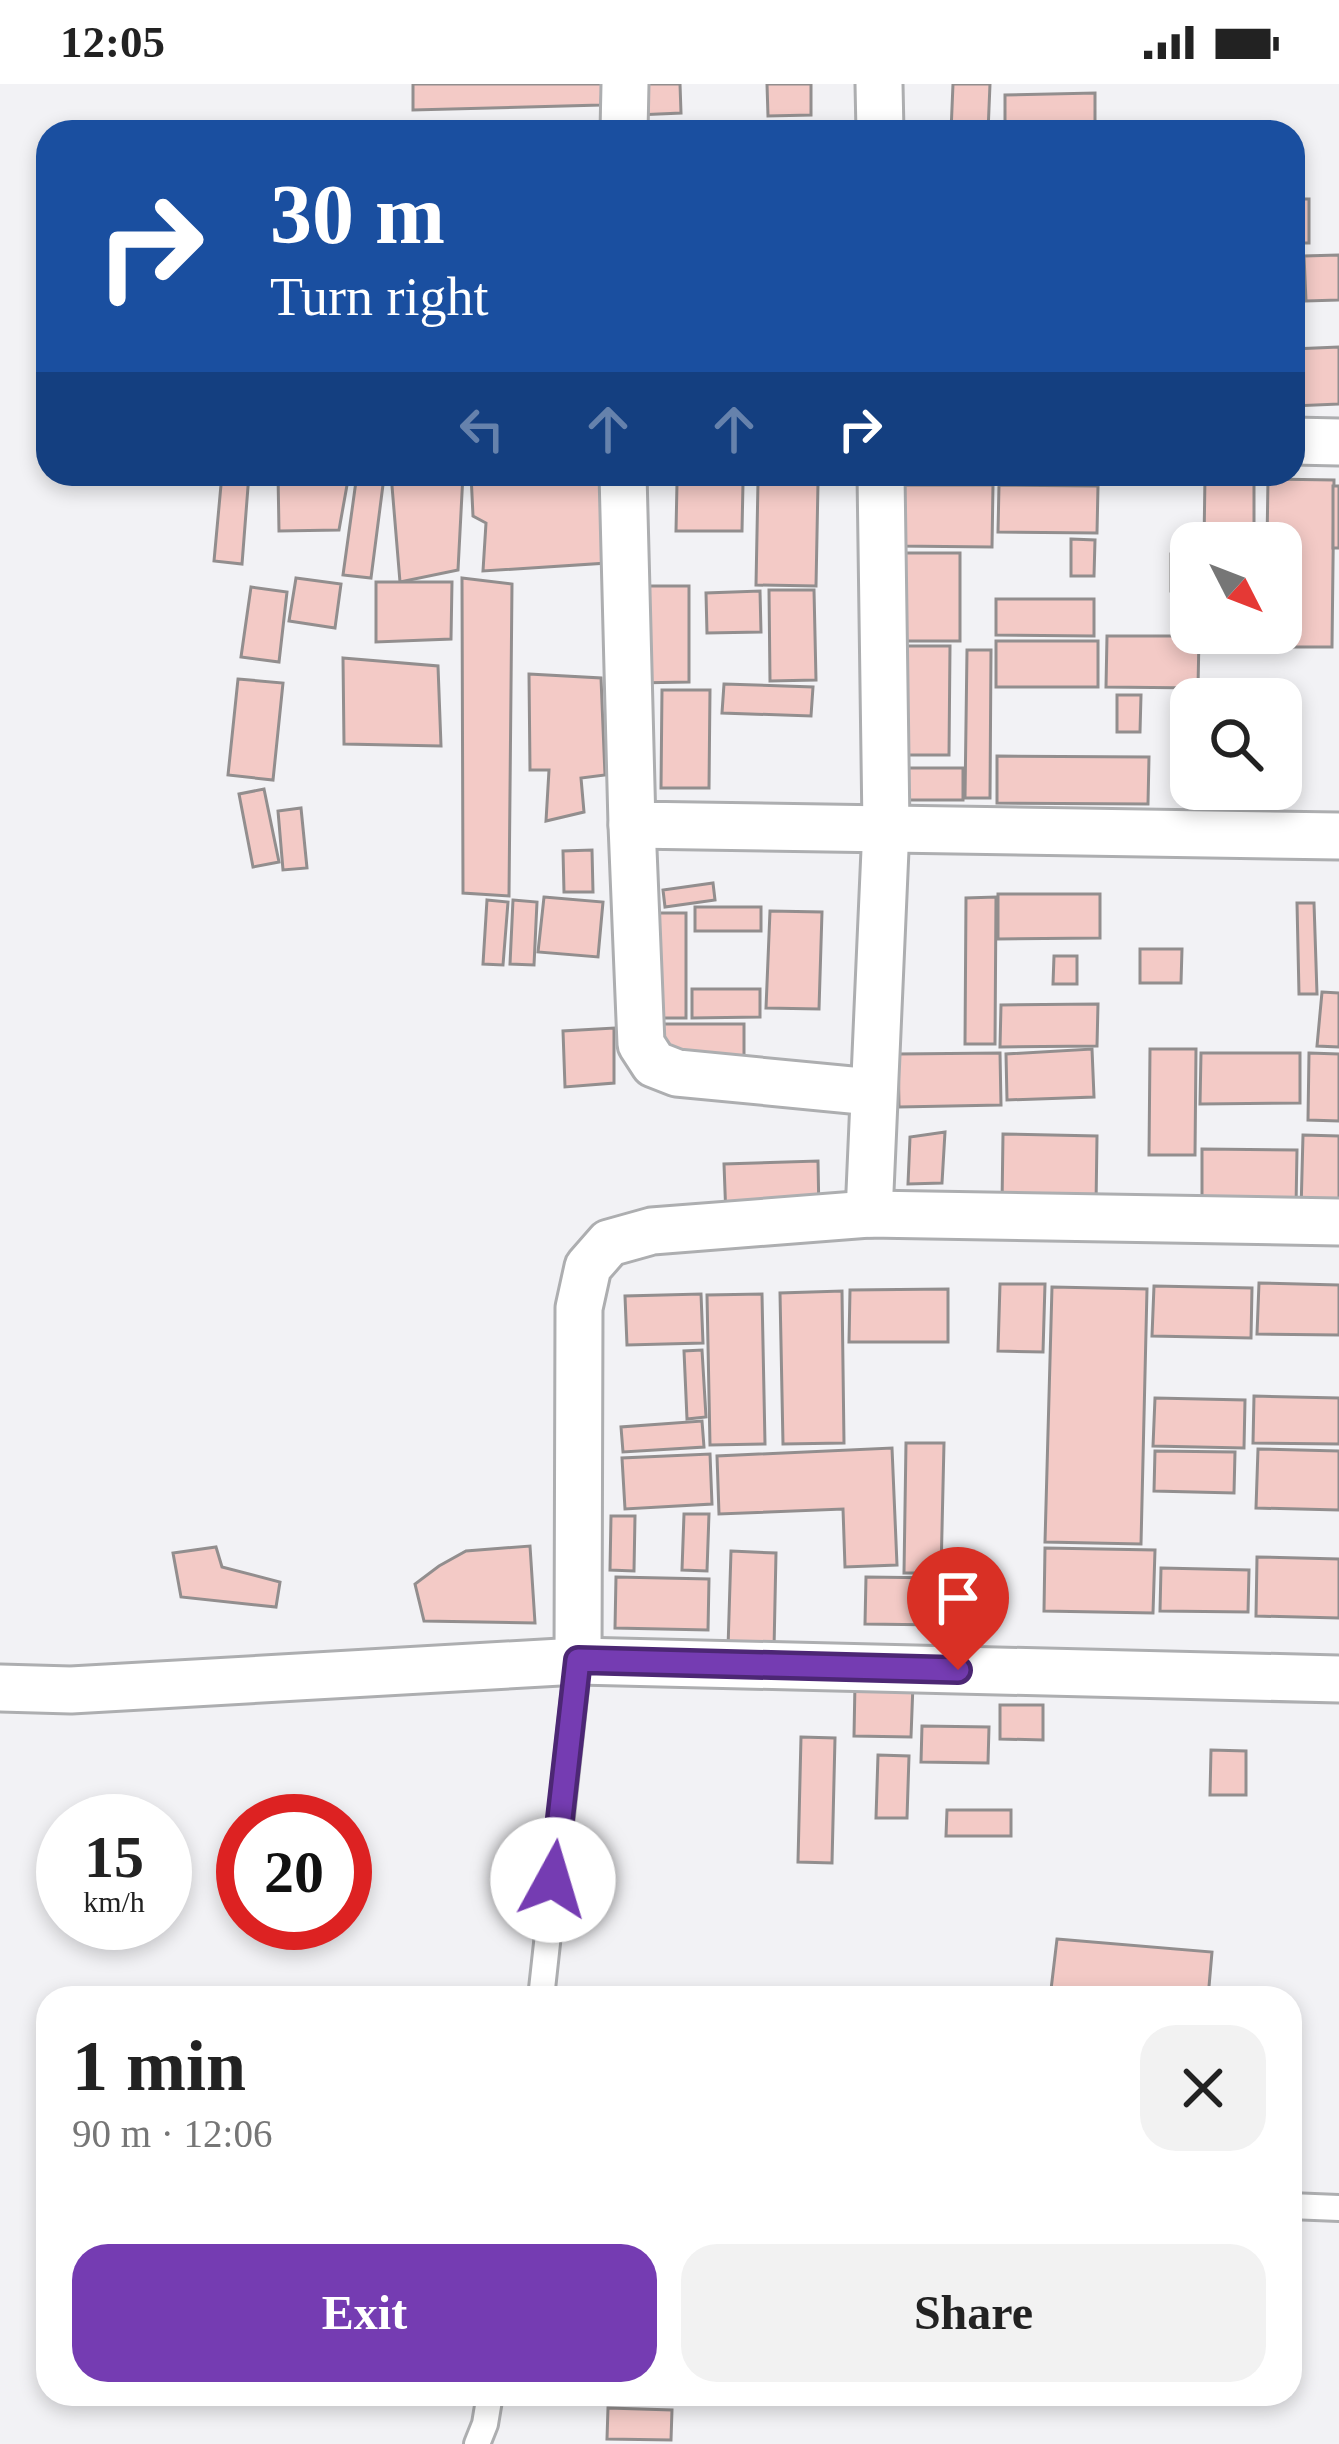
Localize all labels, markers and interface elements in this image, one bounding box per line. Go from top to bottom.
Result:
text: 12:05 [60,17,165,67]
icon: right [72,168,228,324]
text: 30 m [270,168,445,261]
text: Turn right [270,267,489,327]
icon: left [449,396,515,462]
icon: ahead [575,396,641,462]
icon: ahead [701,396,767,462]
icon: right [827,396,893,462]
north arrow [1170,522,1302,654]
map controls [1170,522,1302,810]
button: search [1170,678,1302,810]
pin [907,1547,1009,1670]
icon: arrive [925,1565,991,1631]
speed limit sign: 20 [216,1794,372,1950]
position arrow [490,1817,616,1943]
text: 15 [84,1824,144,1890]
text: km/h [83,1885,145,1918]
button: close [1140,2025,1266,2151]
text: 1 min [72,2026,246,2106]
text: 90 m · 12:06 [72,2112,272,2155]
button: Exit [72,2244,657,2382]
button: Share [681,2244,1266,2382]

